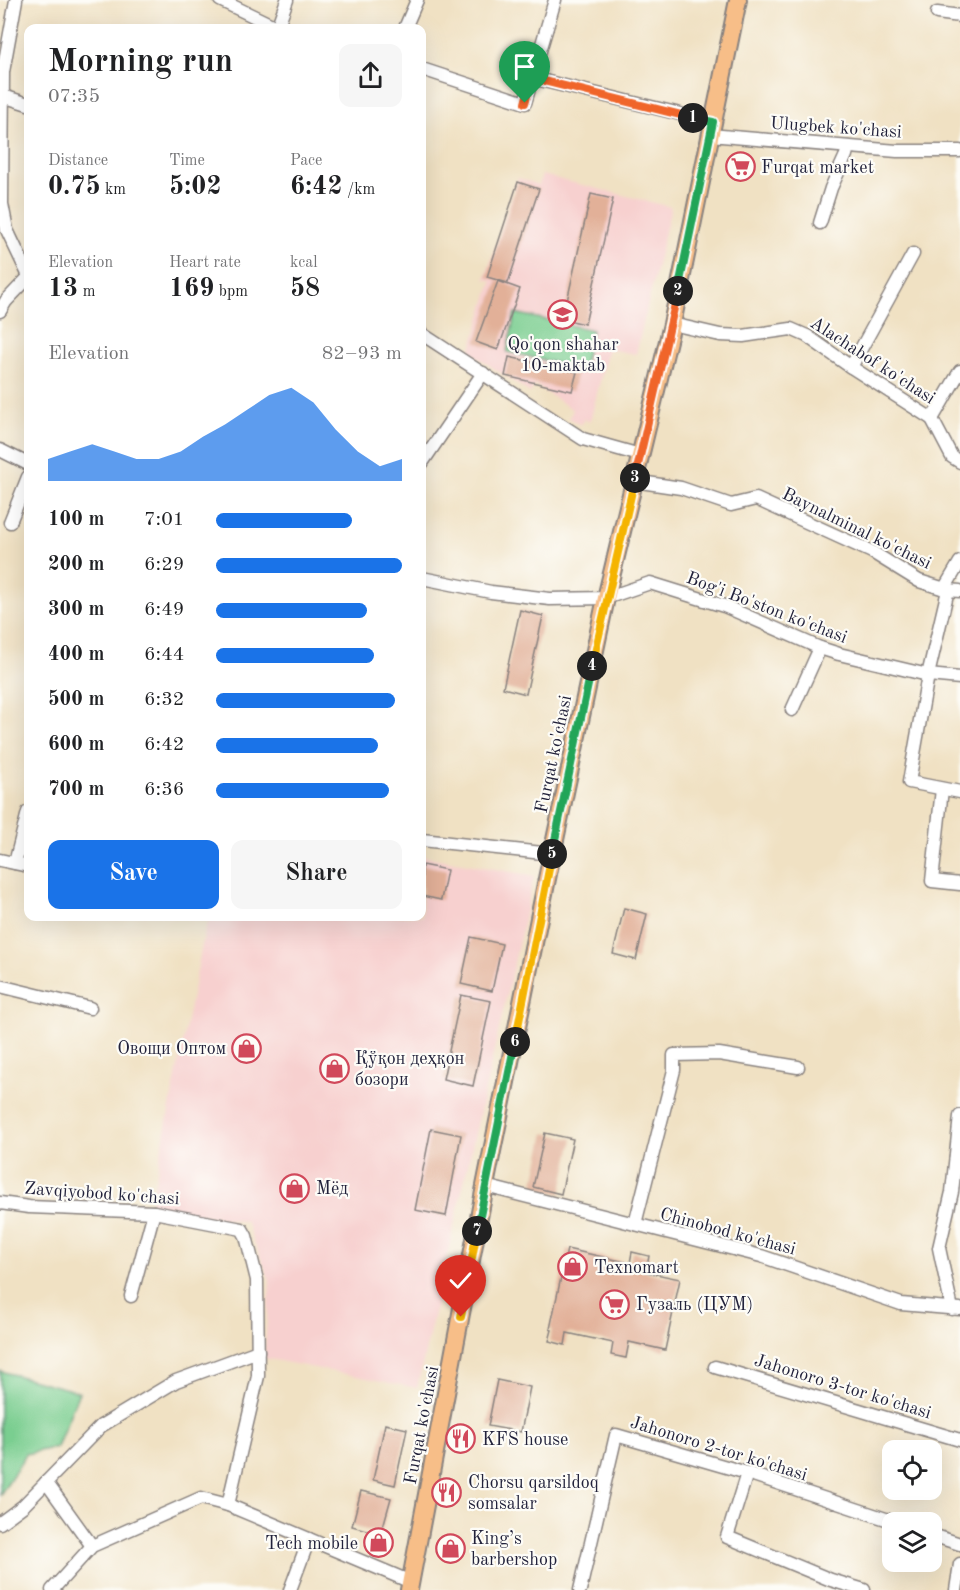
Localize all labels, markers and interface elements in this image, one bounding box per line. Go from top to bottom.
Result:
pin [499,41,550,103]
button: share [339,44,402,107]
text: Morning run [48,46,233,79]
icon: arrive [508,50,541,83]
text: 07:35 [48,87,100,107]
pin: 1 [678,103,708,133]
text: 1 [688,110,698,126]
street label: Ulugbek ko'chasi [769,114,902,142]
supermarket icon: Furqat market [724,151,756,183]
text: Distance [48,153,108,169]
text: Time [169,153,205,169]
text: Pace [290,153,322,169]
place label: Furqat market [761,159,874,177]
text: 0.75 [48,174,101,200]
text: 5:02 [169,174,222,200]
text: 6:42 [290,174,343,200]
text: km [101,182,126,198]
text: /km [343,182,375,198]
text: Elevation [48,255,113,271]
text: Heart rate [169,255,241,271]
text: kcal [290,255,318,271]
text: 13 [48,276,78,302]
text: 169 [169,276,214,302]
text: 58 [290,276,320,302]
pin: 2 [663,276,693,306]
text: 2 [673,283,683,299]
text: m [78,284,95,300]
text: bpm [214,284,248,300]
school or university icon: Qo'qon shahar 10-maktab [547,299,579,331]
street label: Alachabof ko'chasi [807,314,938,408]
place label: Qo'qon shahar 10-maktab [507,336,619,375]
text: Elevation [48,344,129,364]
text: 82–93 m [322,344,402,364]
pin: 3 [620,463,650,493]
text: 3 [630,470,640,486]
street label: Baynalminal ko'chasi [779,485,934,573]
text: 100 m [48,510,104,530]
text: 7:01 [144,510,184,530]
text: 200 m [48,555,104,575]
text: 6:29 [144,555,184,575]
street label: Bog'i Bo'ston ko'chasi [684,569,850,647]
text: 300 m [48,600,104,620]
text: 6:49 [144,600,184,620]
text: 400 m [48,645,104,665]
text: 6:44 [144,645,184,665]
pin: 4 [577,651,607,681]
text: 4 [587,658,597,674]
text: 500 m [48,690,104,710]
text: 6:32 [144,690,184,710]
street label: Furqat ko'chasi [533,693,575,815]
text: 600 m [48,735,104,755]
text: 6:42 [144,735,184,755]
text: 700 m [48,780,104,800]
text: 6:36 [144,780,184,800]
pin: 5 [537,839,567,869]
button: Save [48,840,219,909]
button: Share [231,840,402,909]
text: 5 [547,846,557,862]
pin: 6 [500,1027,530,1057]
shop icon: Овощи Оптом [231,1032,263,1064]
text: 6 [510,1034,520,1050]
place label: Овощи Оптом [117,1040,226,1058]
place label: Қўқон деҳқон бозори [355,1050,465,1089]
shop icon: Қўқон деҳқон бозори [318,1052,350,1084]
shop icon: Мёд [279,1172,311,1204]
street label: Zavqiyobod ko'chasi [24,1180,180,1208]
place label: Мёд [316,1180,348,1198]
street label: Chinobod ko'chasi [658,1205,798,1259]
pin: 7 [462,1216,492,1246]
text: 7 [472,1223,482,1239]
shop icon: Texnomart [557,1251,589,1283]
pin [435,1255,486,1317]
place label: Texnomart [594,1259,679,1277]
icon: check [444,1264,477,1297]
supermarket icon: Гузаль (ЦУМ) [599,1288,631,1320]
place label: Гузаль (ЦУМ) [636,1295,753,1314]
street label: Jahonoro 3-tor ko'chasi [752,1351,933,1422]
street label: Furqat ko'chasi [402,1364,442,1486]
street label: Jahonoro 2-tor ko'chasi [628,1413,809,1484]
restaurant icon: KFS house [445,1423,477,1455]
place label: KFS house [482,1431,568,1449]
map controls [882,1440,942,1572]
button: locate [882,1440,942,1500]
place label: Chorsu qarsildoq somsalar [468,1474,599,1513]
restaurant icon: Chorsu qarsildoq somsalar [431,1476,463,1508]
button: layers [882,1512,942,1572]
shop icon: Tech mobile [363,1527,395,1559]
place label: King’s barbershop [471,1530,557,1569]
shop icon: King’s barbershop [434,1532,466,1564]
place label: Tech mobile [265,1535,358,1553]

